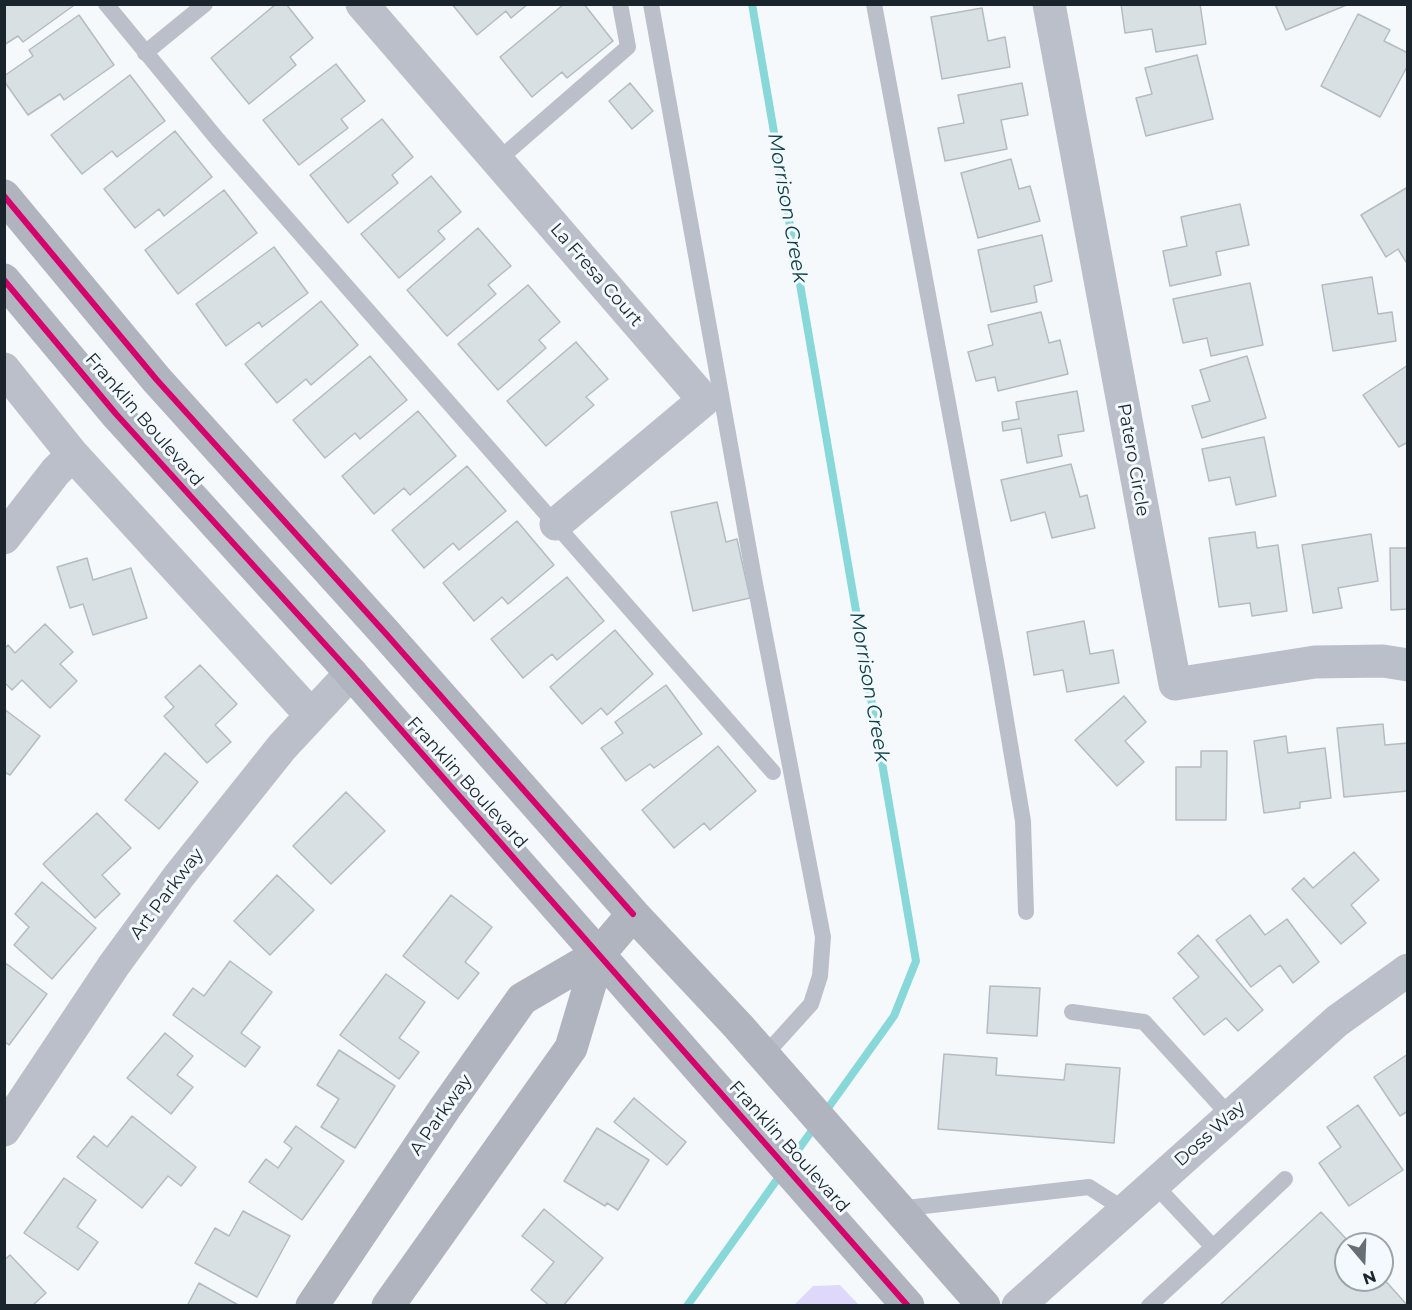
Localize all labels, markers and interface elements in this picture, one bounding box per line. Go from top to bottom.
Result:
water label: Morrison Creek [762,131,812,285]
street label: La Fresa Court [545,219,647,331]
street label: Franklin Boulevard [80,349,208,491]
street label: Patero Circle [1112,402,1154,518]
water label: Morrison Creek [844,610,894,764]
street label: Franklin Boulevard [402,713,532,853]
street label: Art Parkway [126,844,208,944]
street label: A Parkway [405,1070,477,1160]
street label: Franklin Boulevard [724,1077,854,1217]
street label: Doss Way [1170,1097,1250,1171]
north arrow [1334,1232,1394,1292]
text: N [1360,1267,1379,1289]

